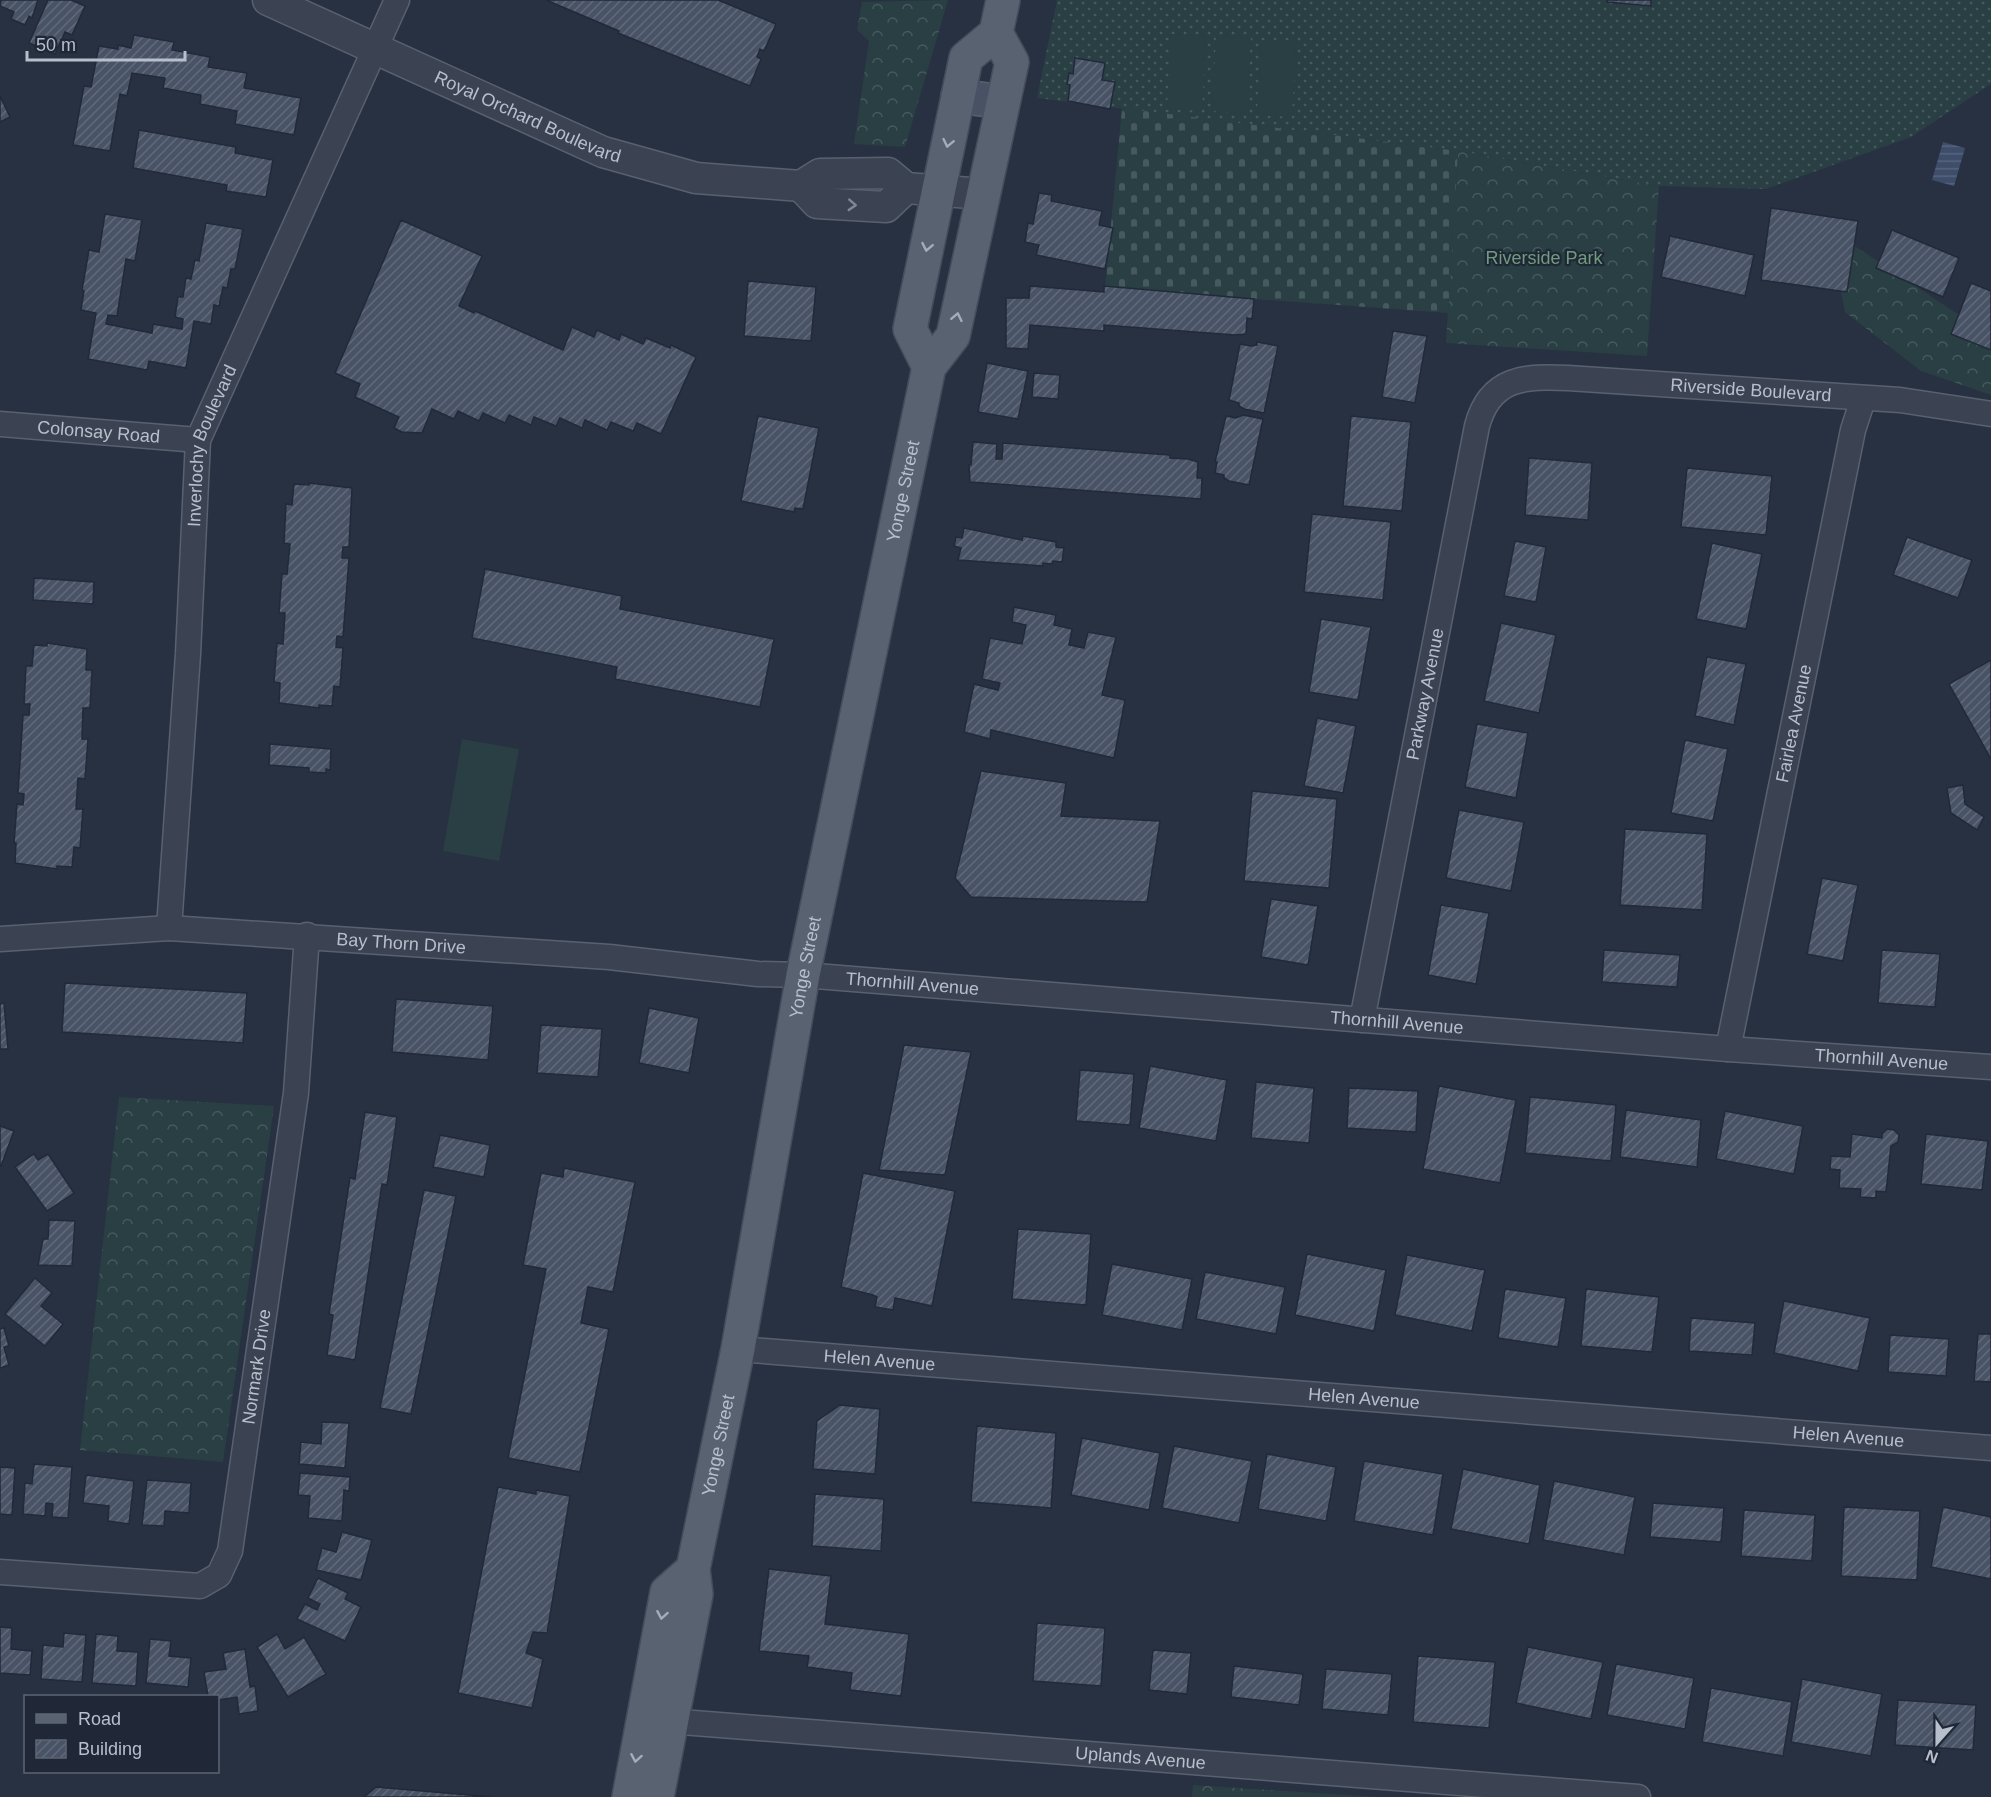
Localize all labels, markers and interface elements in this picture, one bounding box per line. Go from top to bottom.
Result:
scale bar [27,24,184,62]
text: 50 m [36,35,76,55]
street label: Royal Orchard Boulevard [431,67,623,167]
one-way arrow [942,137,955,147]
one-way arrow [847,198,856,211]
one-way arrow [921,241,934,251]
park label: Riverside Park [1485,248,1604,268]
one-way arrow [949,312,962,322]
street label: Inverlochy Boulevard [184,362,241,527]
street label: Riverside Boulevard [1670,375,1832,405]
street label: Colonsay Road [37,417,161,447]
street label: Yonge Street [883,439,924,544]
street label: Parkway Avenue [1403,626,1448,762]
street label: Fairlea Avenue [1772,663,1815,784]
street label: Yonge Street [786,915,825,1020]
street label: Bay Thorn Drive [336,929,467,958]
street label: Thornhill Avenue [845,968,980,999]
street label: Thornhill Avenue [1329,1007,1464,1038]
street label: Thornhill Avenue [1814,1045,1949,1074]
street label: Normark Drive [238,1308,275,1426]
street label: Helen Avenue [823,1346,936,1375]
street label: Helen Avenue [1308,1384,1421,1413]
street label: Yonge Street [698,1393,738,1498]
street label: Helen Avenue [1792,1422,1905,1451]
one-way arrow [657,1610,669,1620]
legend [24,1695,219,1773]
text: Road [78,1709,121,1729]
north arrow [1907,1713,1967,1773]
text: Building [78,1739,142,1759]
street label: Uplands Avenue [1075,1743,1207,1773]
text: N [1923,1747,1940,1767]
one-way arrow [630,1753,642,1763]

